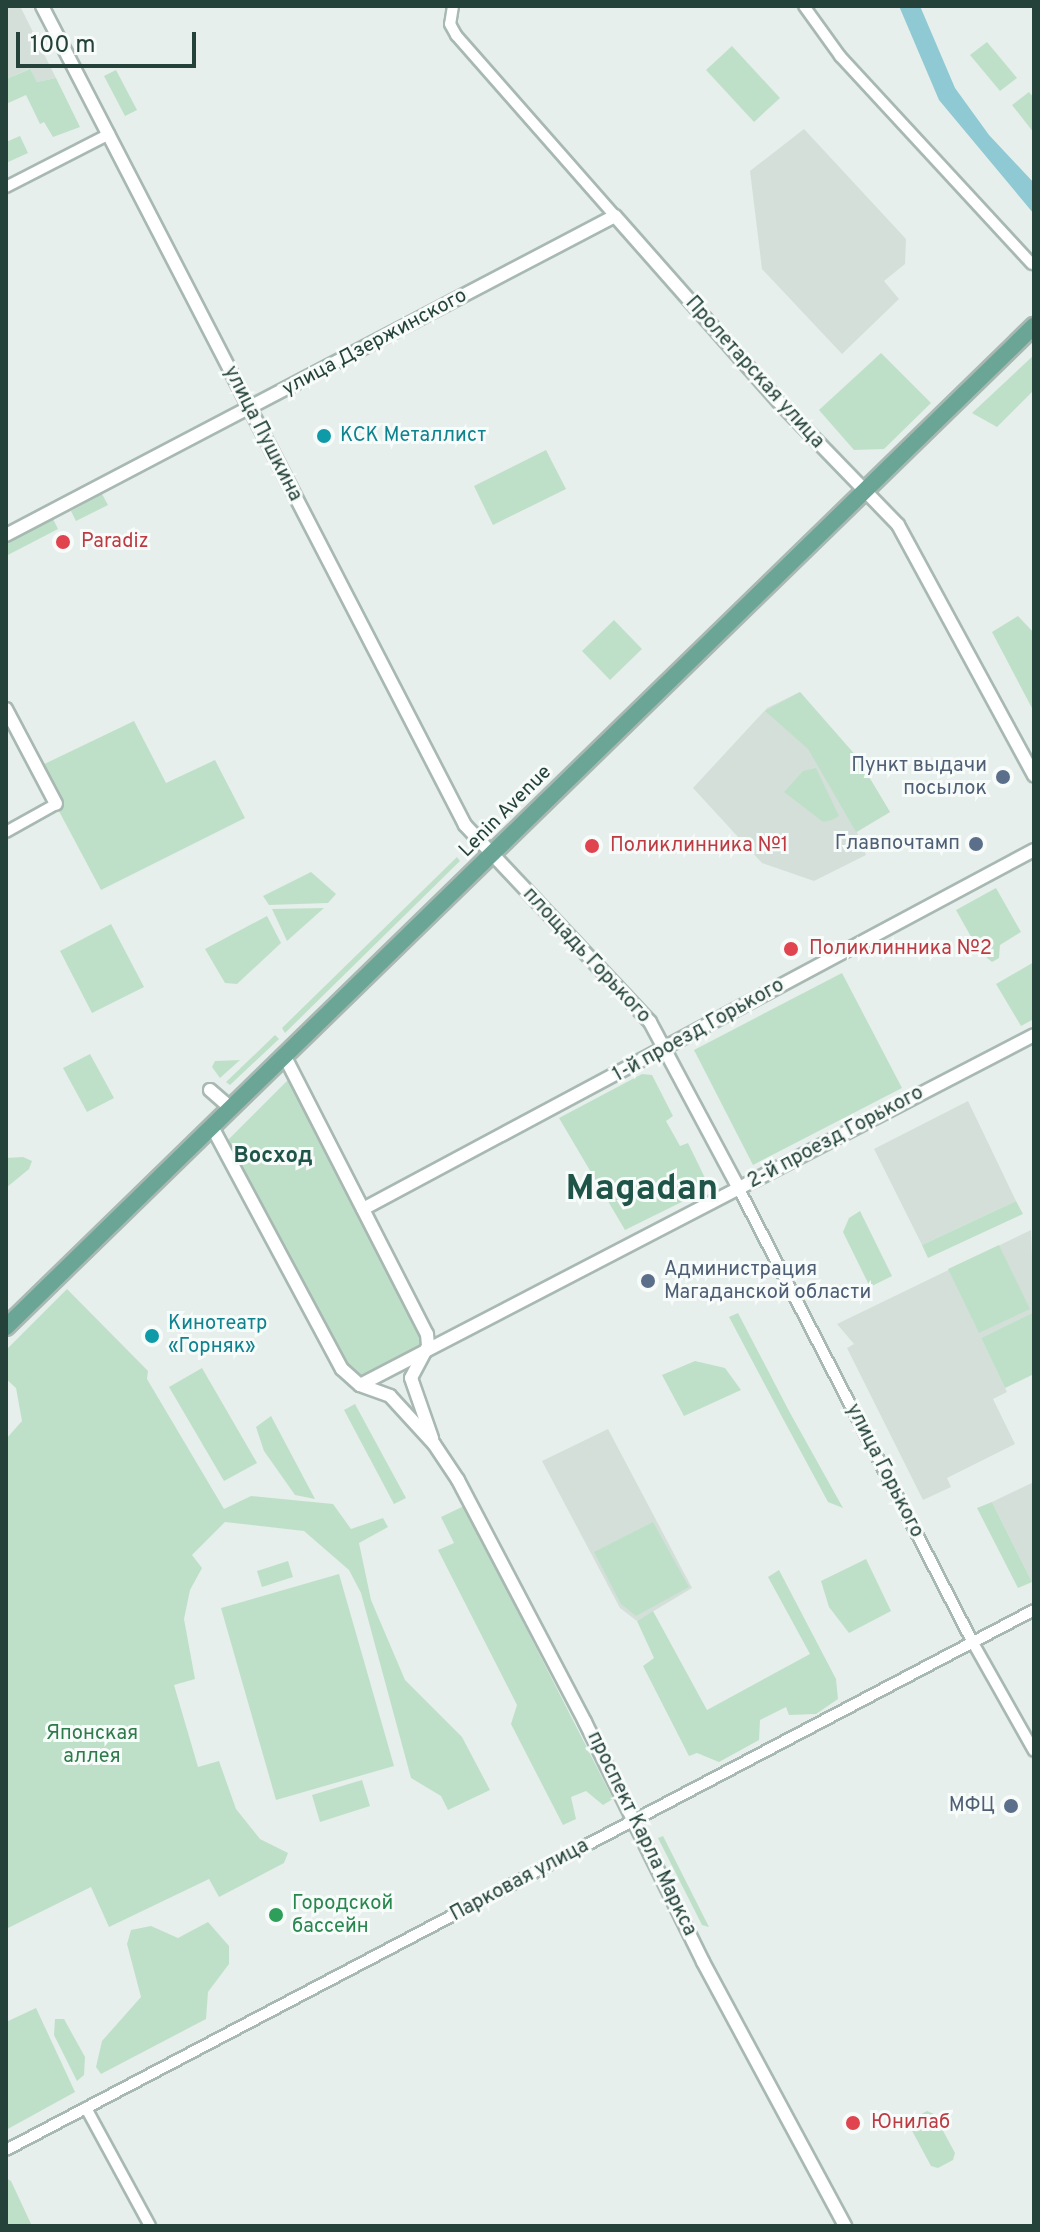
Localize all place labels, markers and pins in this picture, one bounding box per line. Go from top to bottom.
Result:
place label: КСК Металлист [340,424,486,448]
marker: КСК Металлист [315,427,333,445]
place label: Paradiz [81,530,149,554]
marker: Paradiz [52,531,74,553]
place label: Пункт выдачи посылок [851,754,987,801]
marker: Пункт выдачи посылок [994,768,1012,786]
place label: Главпочтамп [835,832,960,856]
place label: Поликлинника №1 [610,834,788,858]
marker: Поликлинника №1 [581,835,603,857]
marker: Главпочтамп [967,835,985,853]
place label: Поликлинника №2 [809,937,992,961]
marker: Поликлинника №2 [780,938,802,960]
place label: Администрация Магаданской области [664,1258,871,1305]
marker: Администрация Магаданской области [639,1272,657,1290]
place label: Кинотеатр «Горняк» [168,1312,267,1359]
marker: Кинотеатр «Горняк» [143,1327,161,1345]
place label: МФЦ [949,1794,995,1818]
marker: МФЦ [1002,1797,1020,1815]
place label: Городской бассейн [292,1892,393,1939]
marker: Городской бассейн [267,1906,285,1924]
place label: Юнилаб [871,2111,950,2135]
marker: Юнилаб [842,2112,864,2134]

